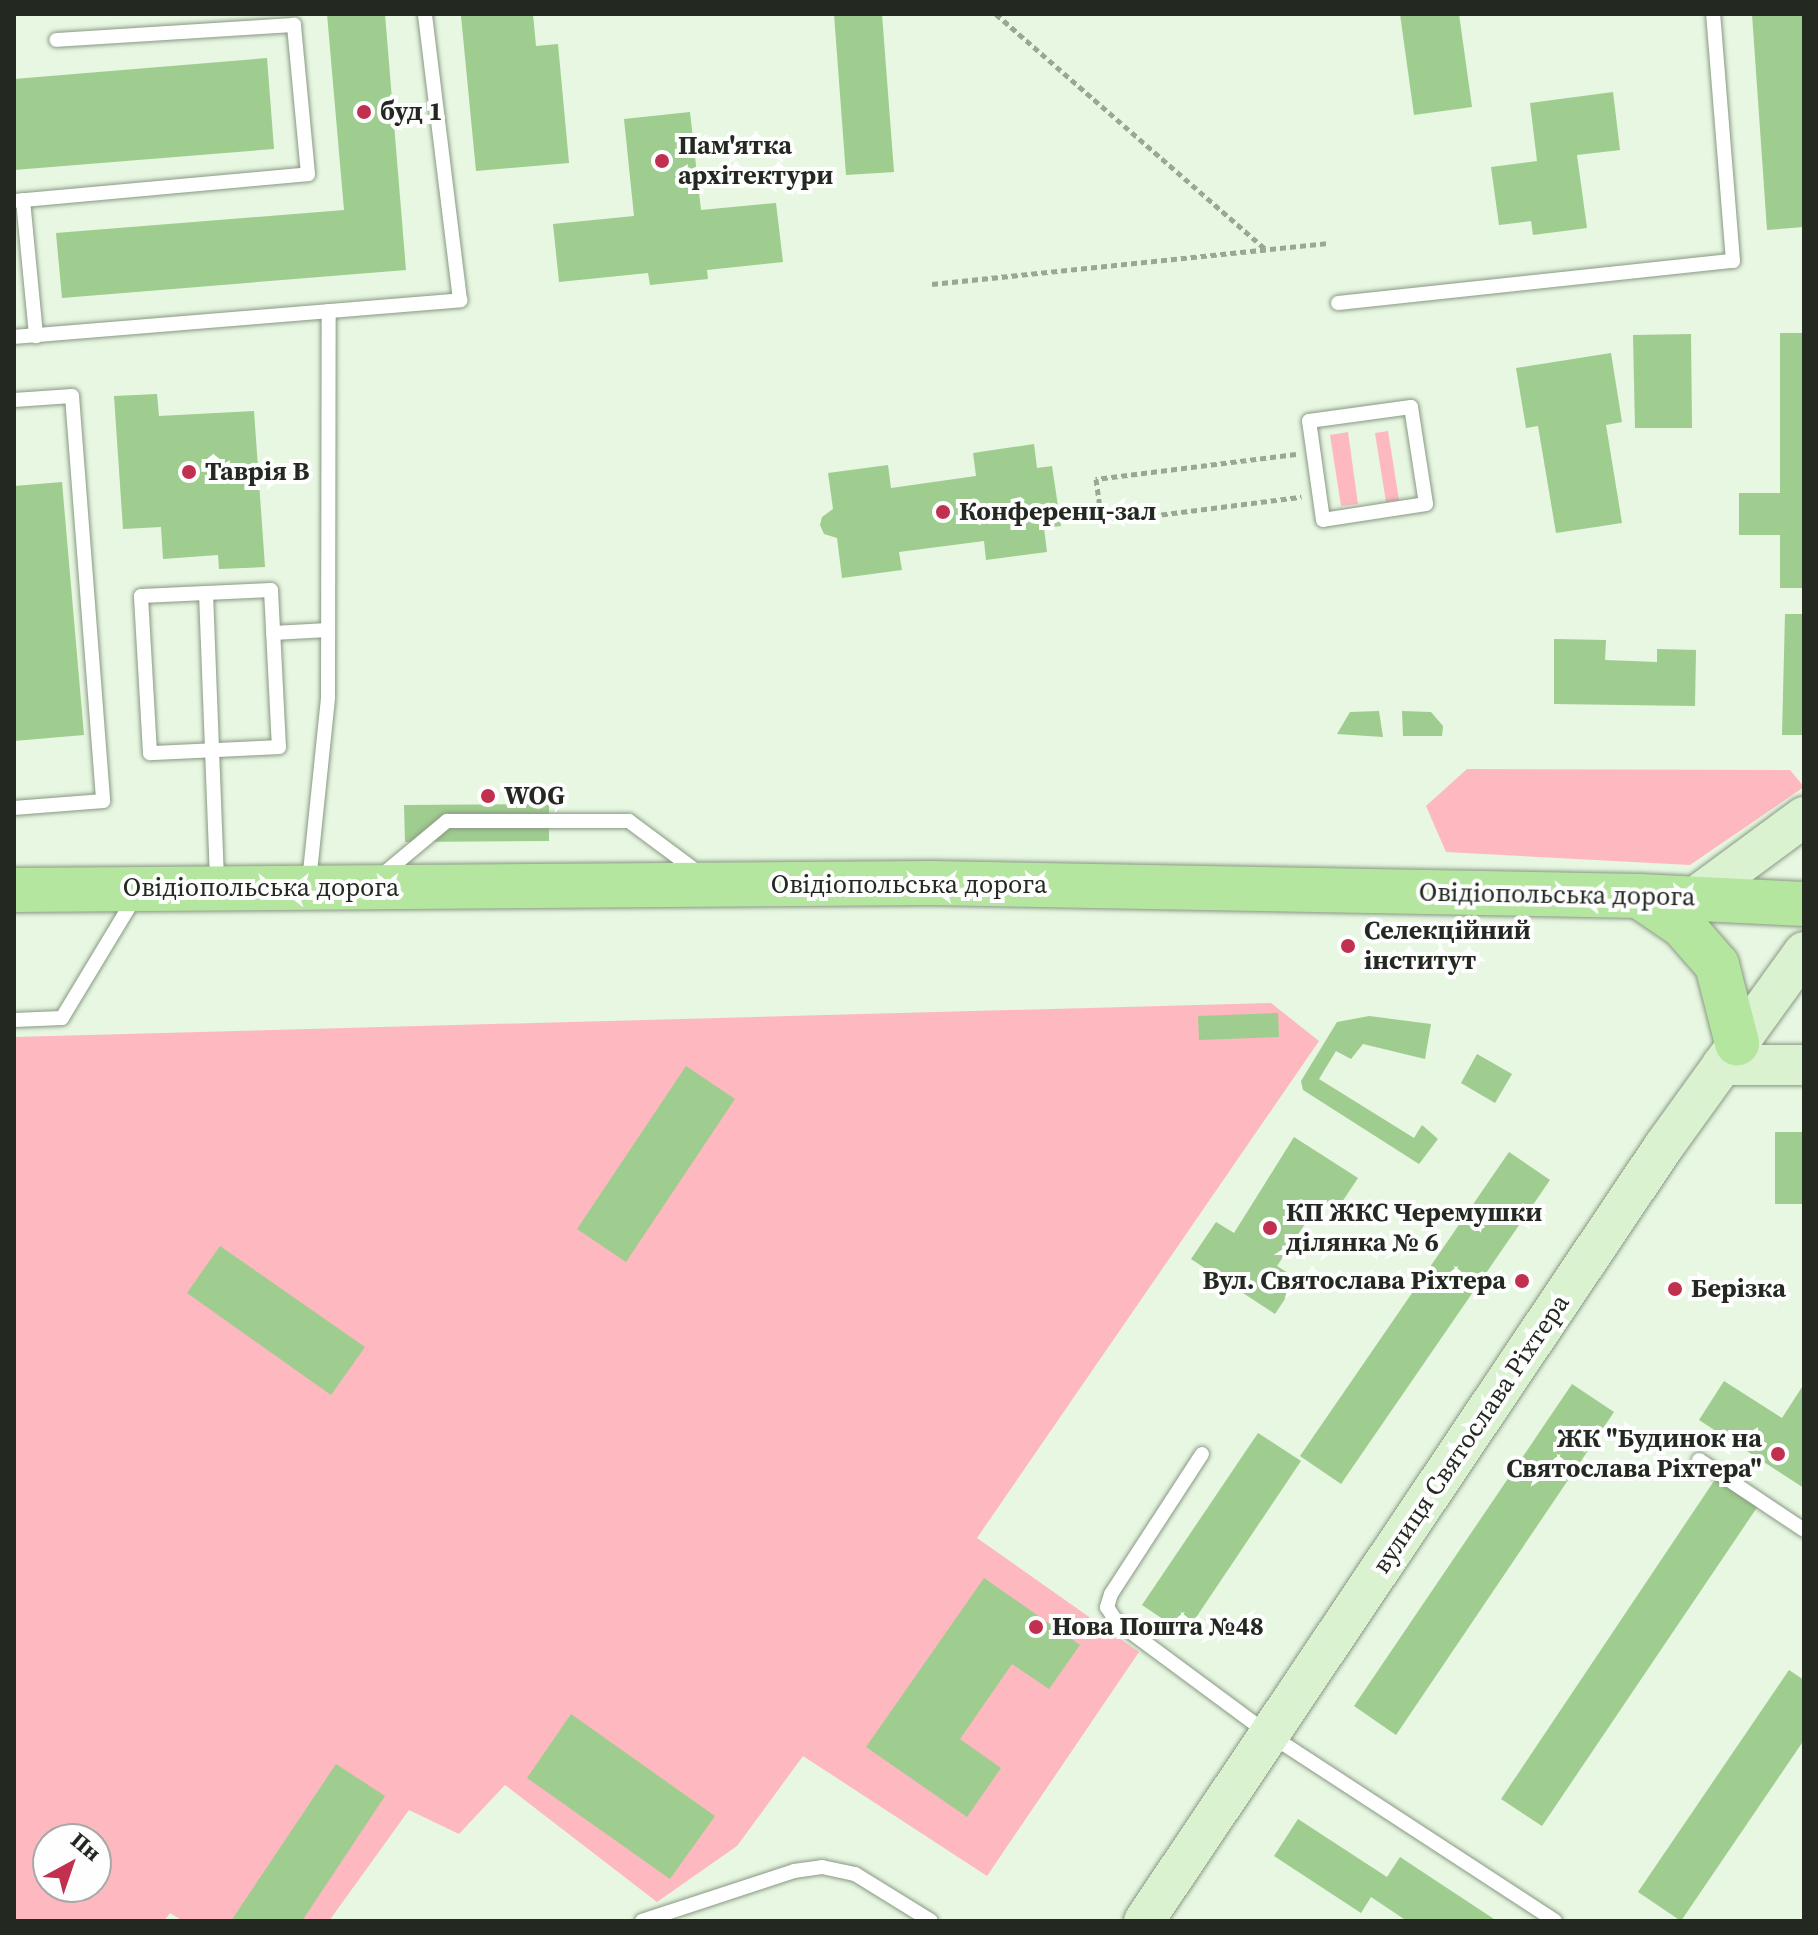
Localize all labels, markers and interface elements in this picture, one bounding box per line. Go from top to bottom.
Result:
place label: буд 1 [380,96,443,128]
marker: буд 1 [355,103,373,121]
place label: Пам'ятка архітектури [678,130,833,192]
marker: Пам'ятка архітектури [653,152,671,170]
place label: Таврія В [205,456,309,488]
marker: Таврія В [180,463,198,481]
place label: Конференц-зал [959,496,1156,528]
marker: Конференц-зал [934,503,952,521]
place label: WOG [504,780,565,812]
marker: WOG [479,787,497,805]
street label: Овідіопольська дорога [771,869,1047,901]
street label: Овідіопольська дорога [123,872,399,904]
street label: Овідіопольська дорога [1419,877,1695,913]
place label: Селекційний інститут [1364,915,1531,976]
marker: Селекційний інститут [1339,937,1357,955]
place label: КП ЖКС Черемушки ділянка № 6 [1286,1197,1542,1258]
marker: КП ЖКС Черемушки ділянка № 6 [1261,1219,1279,1237]
place label: Вул. Святослава Ріхтера [1202,1265,1506,1297]
marker: Вул. Святослава Ріхтера [1513,1272,1531,1290]
place label: Берізка [1691,1273,1786,1305]
marker: Берізка [1666,1280,1684,1298]
street label: вулиця Святослава Ріхтера [1366,1289,1576,1579]
place label: ЖК "Будинок на Святослава Ріхтера" [1506,1423,1762,1484]
marker: ЖК "Будинок на Святослава Ріхтера" [1769,1445,1787,1463]
place label: Нова Пошта №48 [1052,1611,1264,1643]
marker: Нова Пошта №48 [1027,1618,1045,1636]
north arrow [32,1823,112,1903]
text: Пн [65,1825,108,1868]

